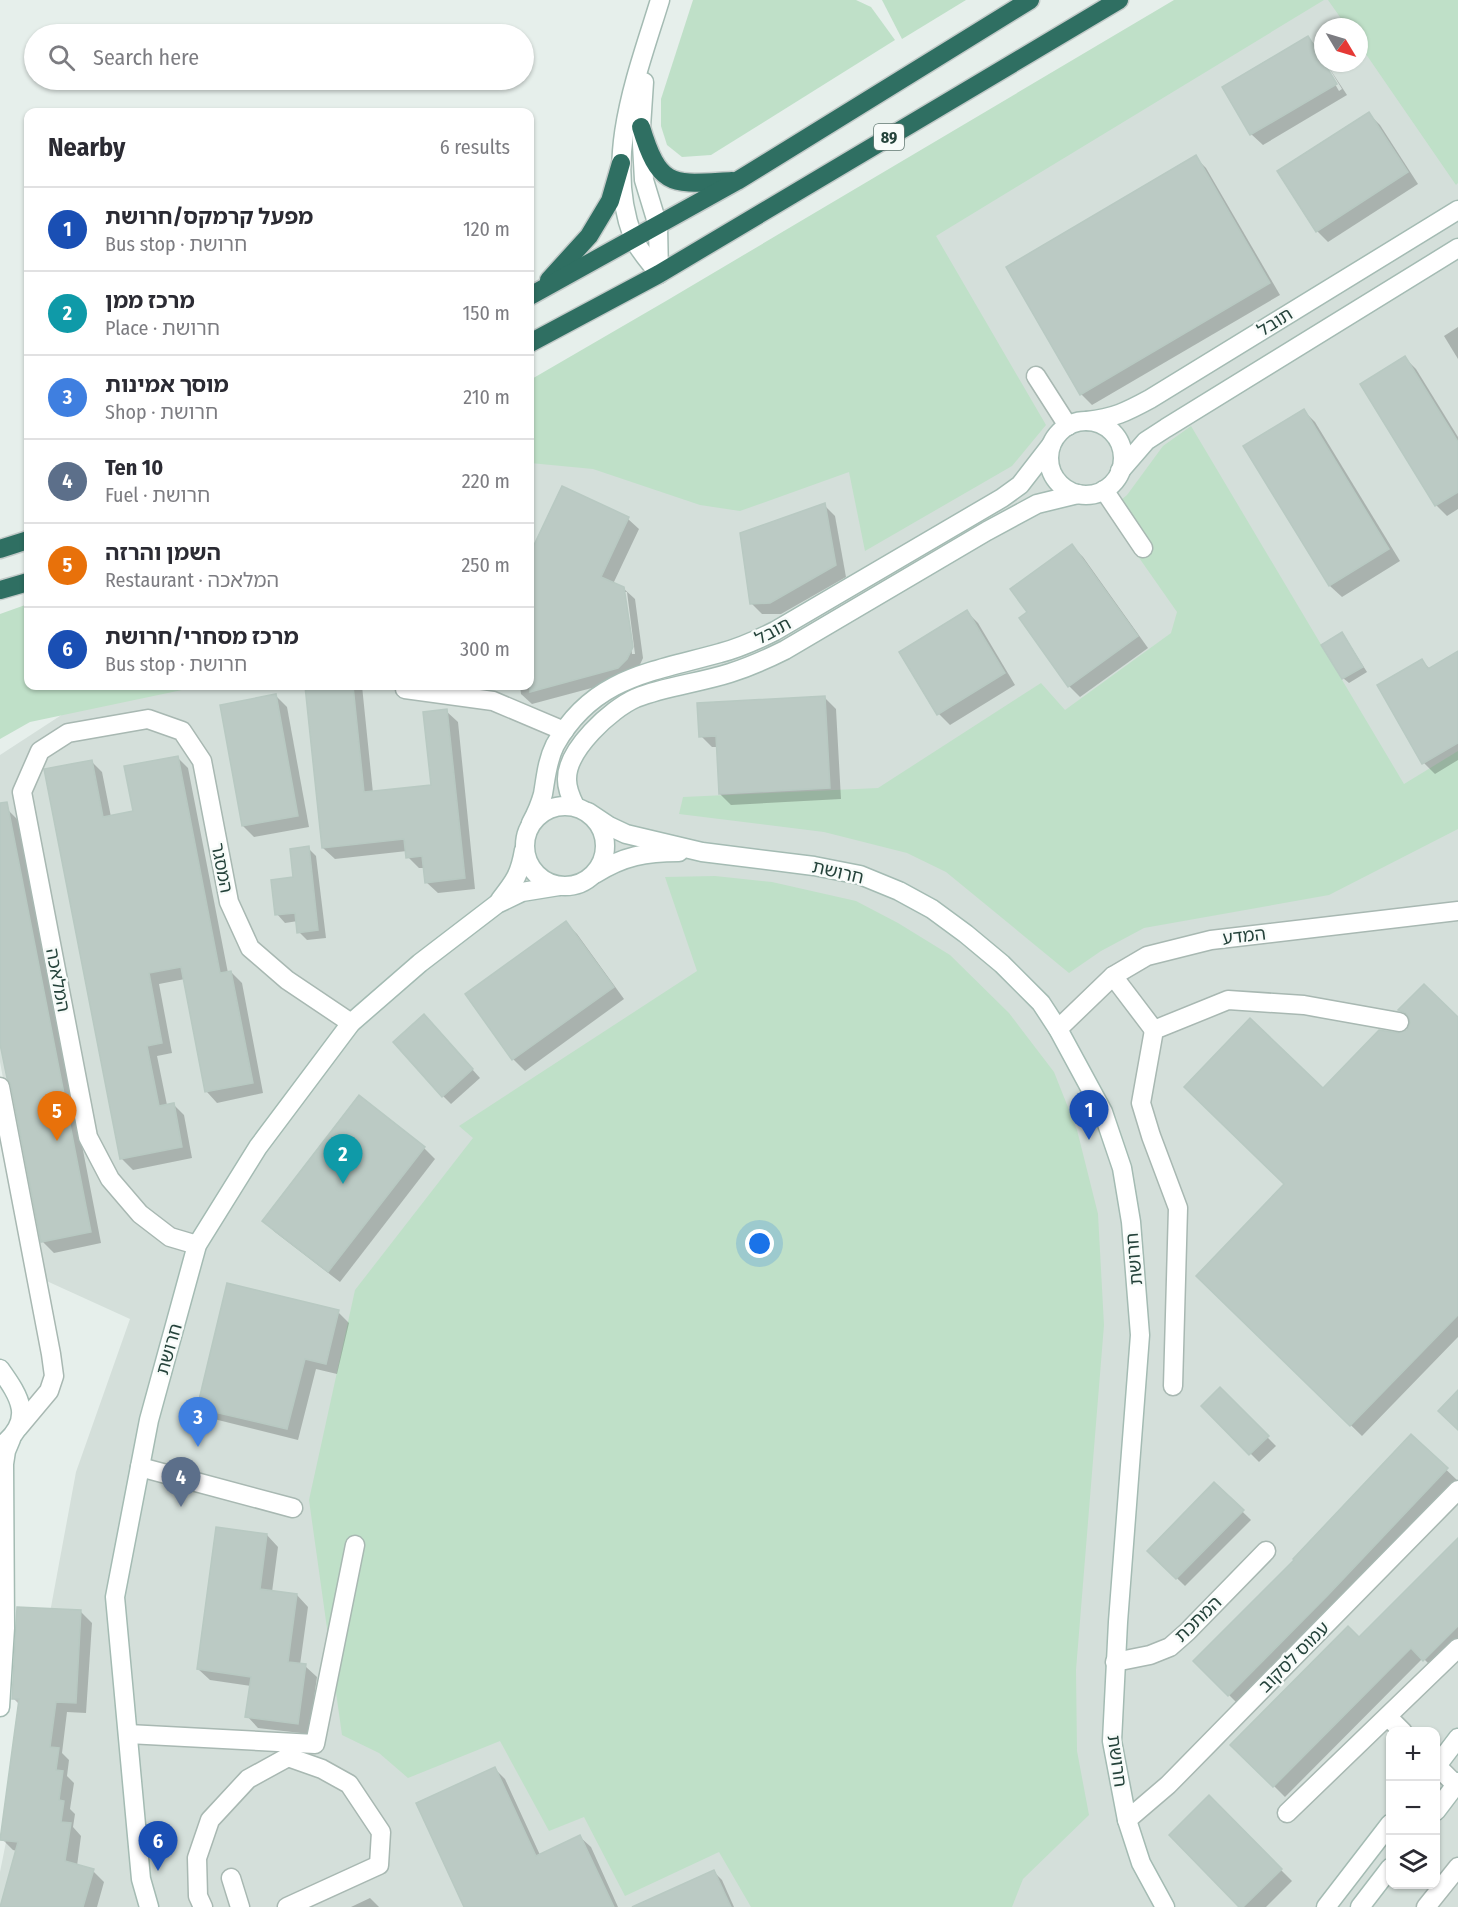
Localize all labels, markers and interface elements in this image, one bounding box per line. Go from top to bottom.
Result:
north arrow [1314,18,1368,72]
search box [24,24,534,90]
icon: search [45,41,78,74]
text: Search here [93,44,199,71]
road number: 89 [874,124,904,150]
text: Nearby [48,132,125,163]
text: 6 results [440,135,510,159]
text: מפעל קרמקס/חרושת [105,203,313,230]
text: 1 [63,217,72,241]
text: 120 m [463,217,510,241]
text: Bus stop · חרושת [105,232,247,256]
text: מרכז ממן [105,287,195,314]
text: 2 [63,301,72,325]
text: 150 m [463,301,510,325]
street label: תובל [1253,303,1297,341]
text: Place · חרושת [105,316,220,340]
text: מוסך אמינות [105,371,229,398]
text: 3 [63,385,72,409]
text: 210 m [463,385,510,409]
text: Shop · חרושת [105,400,218,424]
text: Ten 10 [105,454,163,481]
text: 4 [62,469,73,493]
text: 220 m [462,469,510,493]
text: Fuel · חרושת [105,483,210,507]
text: השמן והרזה [105,539,221,566]
text: 5 [63,553,72,577]
text: 250 m [462,553,510,577]
text: Restaurant · המלאכה [105,568,279,592]
street label: תובל [751,613,795,649]
text: מרכז מסחרי/חרושת [105,623,299,650]
text: 6 [62,637,73,661]
text: 300 m [460,637,510,661]
text: Bus stop · חרושת [105,652,247,676]
street label: המסגר [206,841,238,895]
street label: חרושת [810,855,866,889]
street label: המדע [1221,922,1267,950]
street label: המלאכה [41,946,75,1014]
pin: 1 [1070,1090,1108,1140]
pin: 5 [38,1092,76,1141]
pin: 2 [324,1134,362,1184]
your location [745,1229,774,1258]
street label: חרושת [1121,1232,1147,1286]
street label: חרושת [151,1321,187,1377]
pin: 3 [178,1398,218,1447]
pin: 4 [162,1458,201,1507]
street label: המתכת [1170,1591,1226,1647]
street label: עמוס לסקוב [1254,1617,1334,1697]
map controls [1386,1727,1440,1889]
button: + [1386,1727,1440,1781]
street label: חרושת [1102,1734,1132,1788]
button: − [1386,1781,1440,1835]
pin: 6 [138,1822,178,1871]
button: layers [1386,1835,1440,1889]

